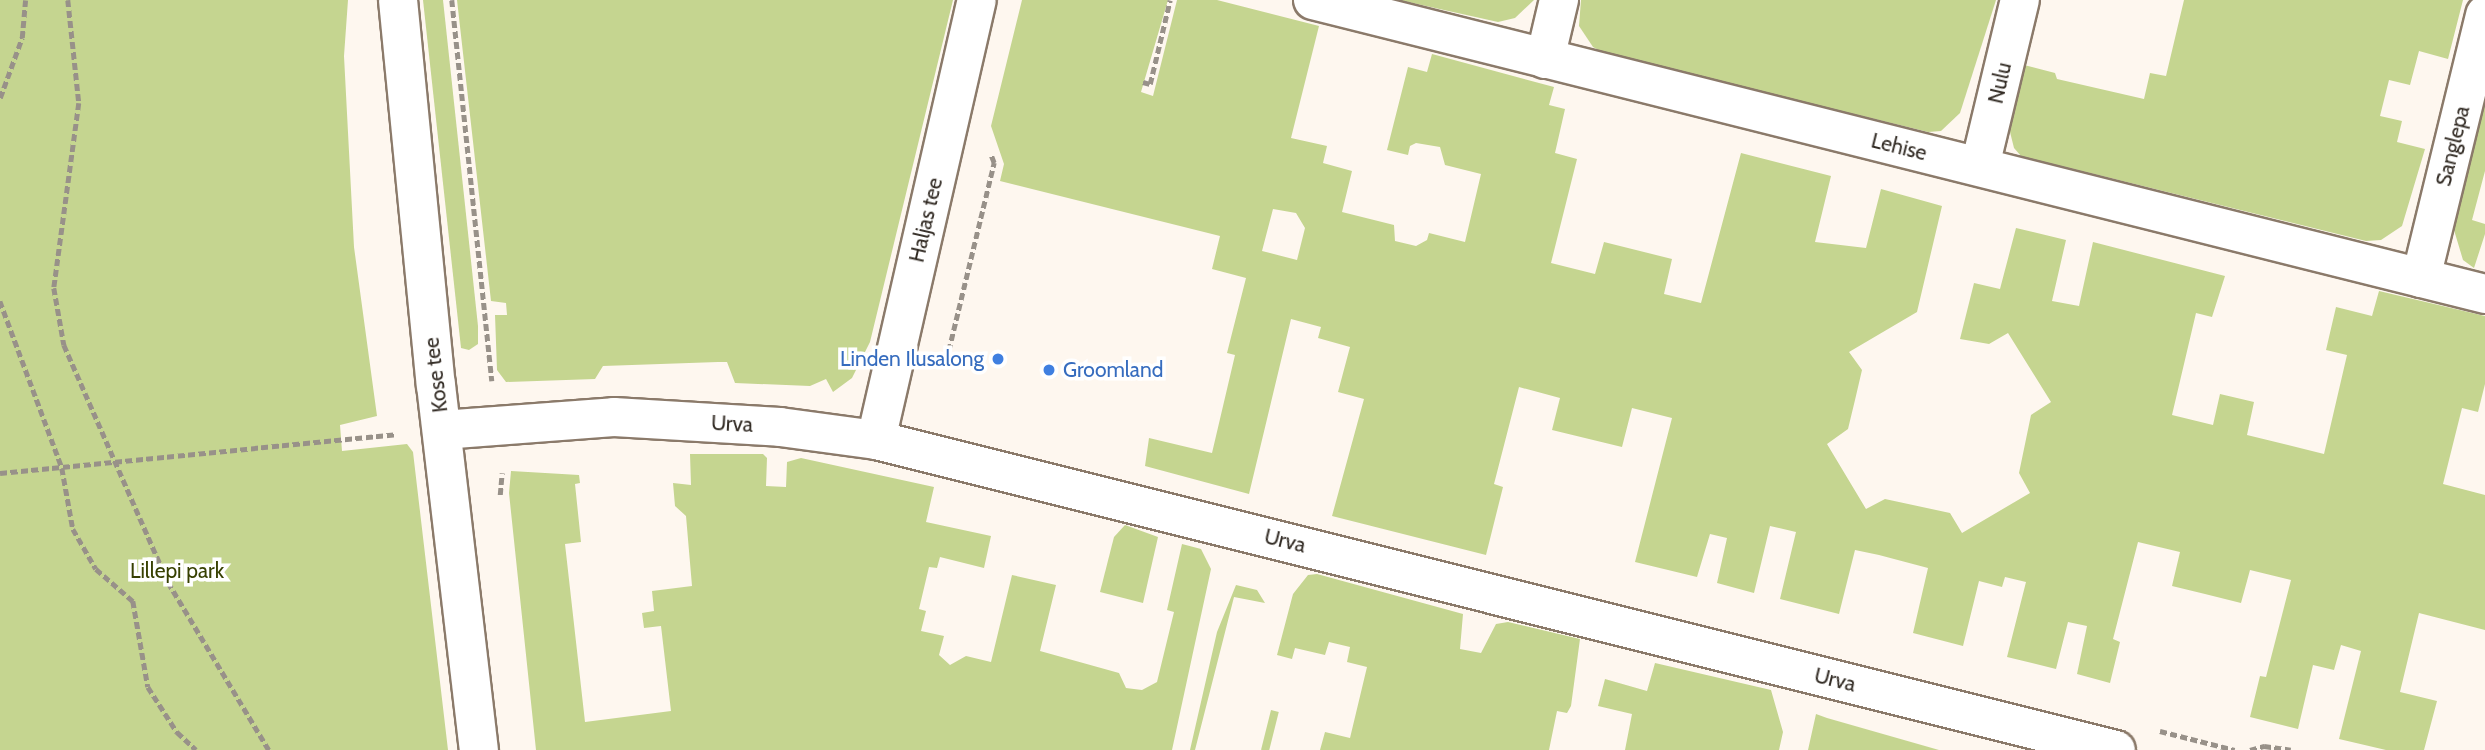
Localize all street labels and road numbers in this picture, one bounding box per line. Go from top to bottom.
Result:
street label: Nulu [1983,60,2017,106]
street label: Sanglepa [2431,103,2475,189]
street label: Lehise [1869,128,1929,166]
street label: Haljas tee [904,175,948,265]
street label: Kose tee [419,336,453,414]
street label: Urva [710,410,754,438]
street label: Urva [1262,524,1308,558]
street label: Urva [1812,663,1858,697]

